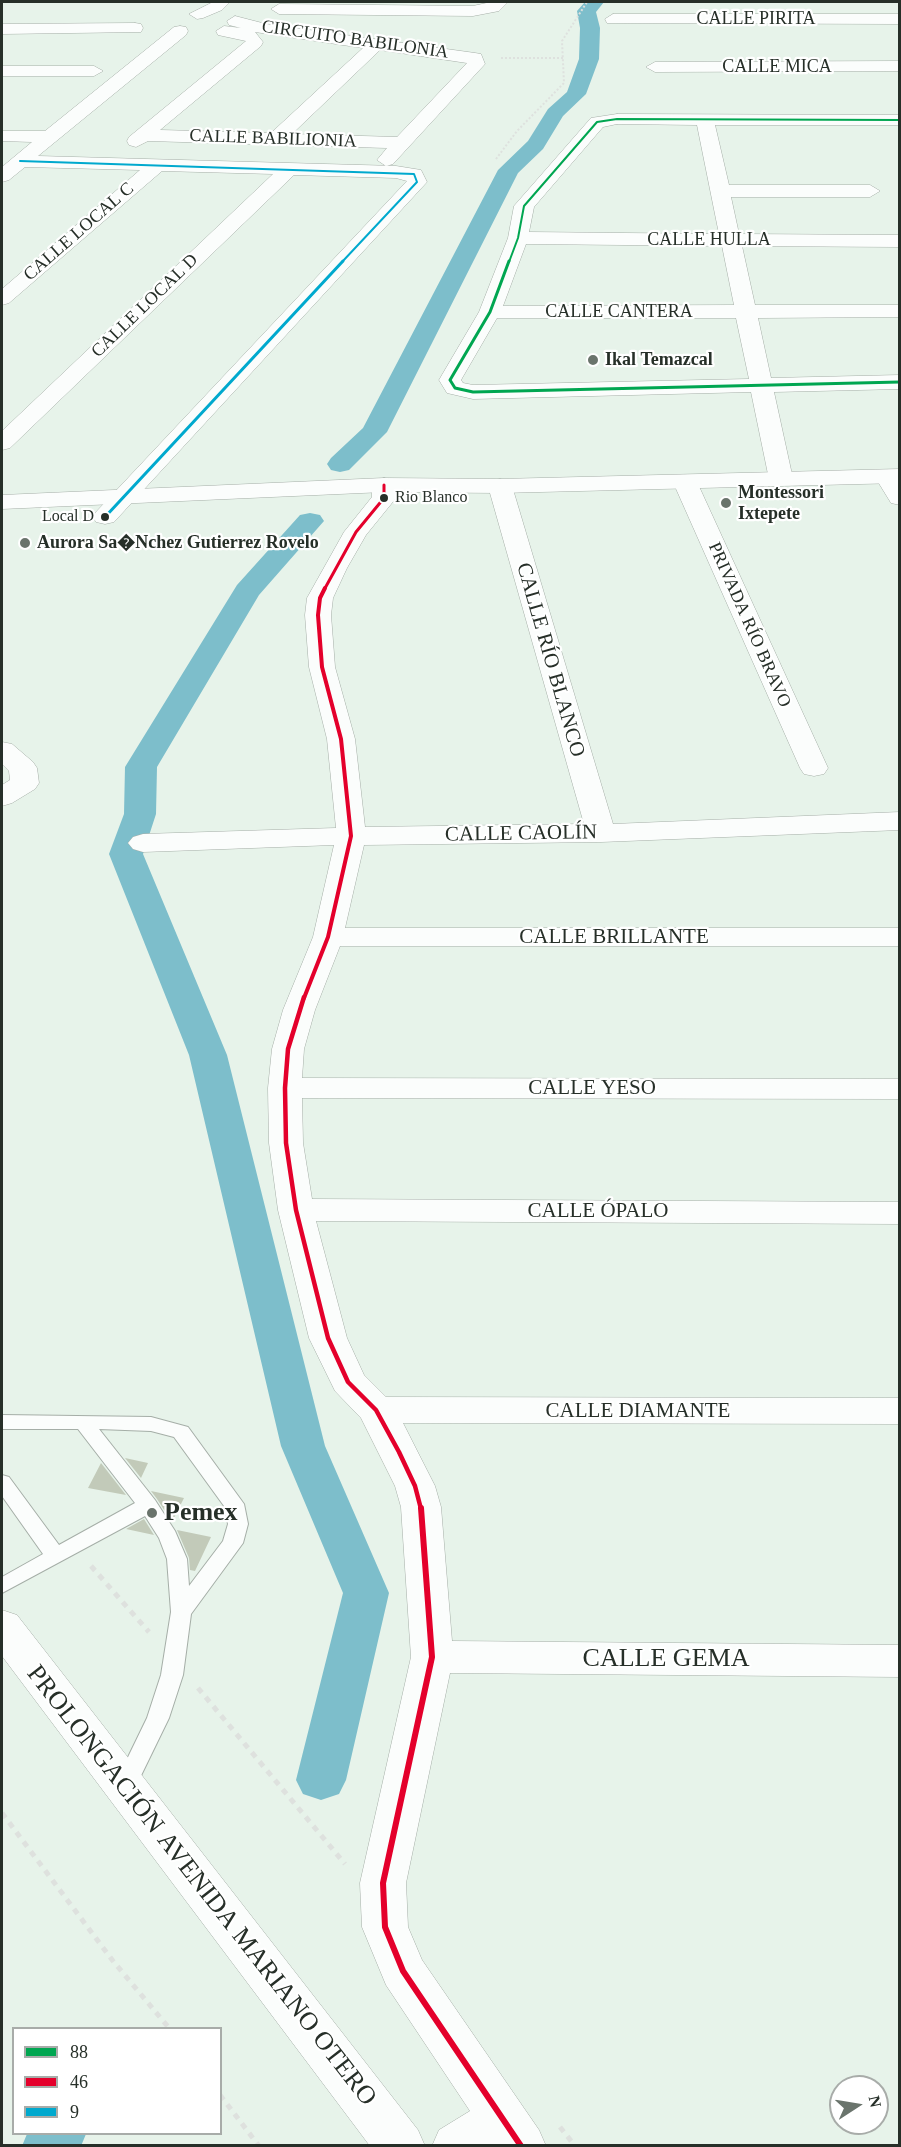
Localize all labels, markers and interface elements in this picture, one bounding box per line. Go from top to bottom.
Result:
street label: CALLE PIRITA [696,8,816,30]
street label: CIRCUITO BABILONIA [260,16,450,64]
street label: CALLE MICA [722,56,832,78]
street label: CALLE BABILIONIA [189,125,357,153]
street label: CALLE LOCAL C [19,178,139,286]
street label: CALLE HULLA [647,229,771,251]
street label: CALLE LOCAL D [87,250,203,362]
street label: CALLE CANTERA [545,301,693,323]
place label: Ikal Temazcal [605,349,713,371]
marker: Ikal Temazcal [586,353,600,367]
place label: Montessori Ixtepete [738,482,824,524]
place label: Rio Blanco [395,488,467,508]
marker: Rio Blanco [378,492,390,504]
marker: Montessori Ixtepete [719,496,733,510]
place label: Local D [42,507,94,527]
marker: Local D [99,511,111,523]
place label: Aurora Sa�Nchez Gutierrez Rovelo [37,532,319,554]
marker: Aurora Sa�Nchez Gutierrez Rovelo [18,536,32,550]
street label: PRIVADA RÍO BRAVO [703,539,795,711]
street label: CALLE RÍO BLANCO [510,560,590,760]
street label: CALLE CAOLÍN [445,820,597,848]
street label: CALLE BRILLANTE [519,924,709,950]
street label: CALLE YESO [528,1075,656,1101]
street label: CALLE ÓPALO [528,1198,668,1224]
street label: CALLE DIAMANTE [546,1398,730,1424]
place label: Pemex [164,1497,238,1529]
marker: Pemex [145,1506,159,1520]
street label: CALLE GEMA [583,1643,749,1675]
street label: PROLONGACIÓN AVENIDA MARIANO OTERO [19,1659,383,2113]
legend [12,2027,222,2135]
text: 88 [70,2042,88,2062]
text: 46 [70,2072,88,2092]
north arrow [829,2075,889,2135]
text: N [866,2094,885,2109]
text: 9 [70,2102,79,2122]

